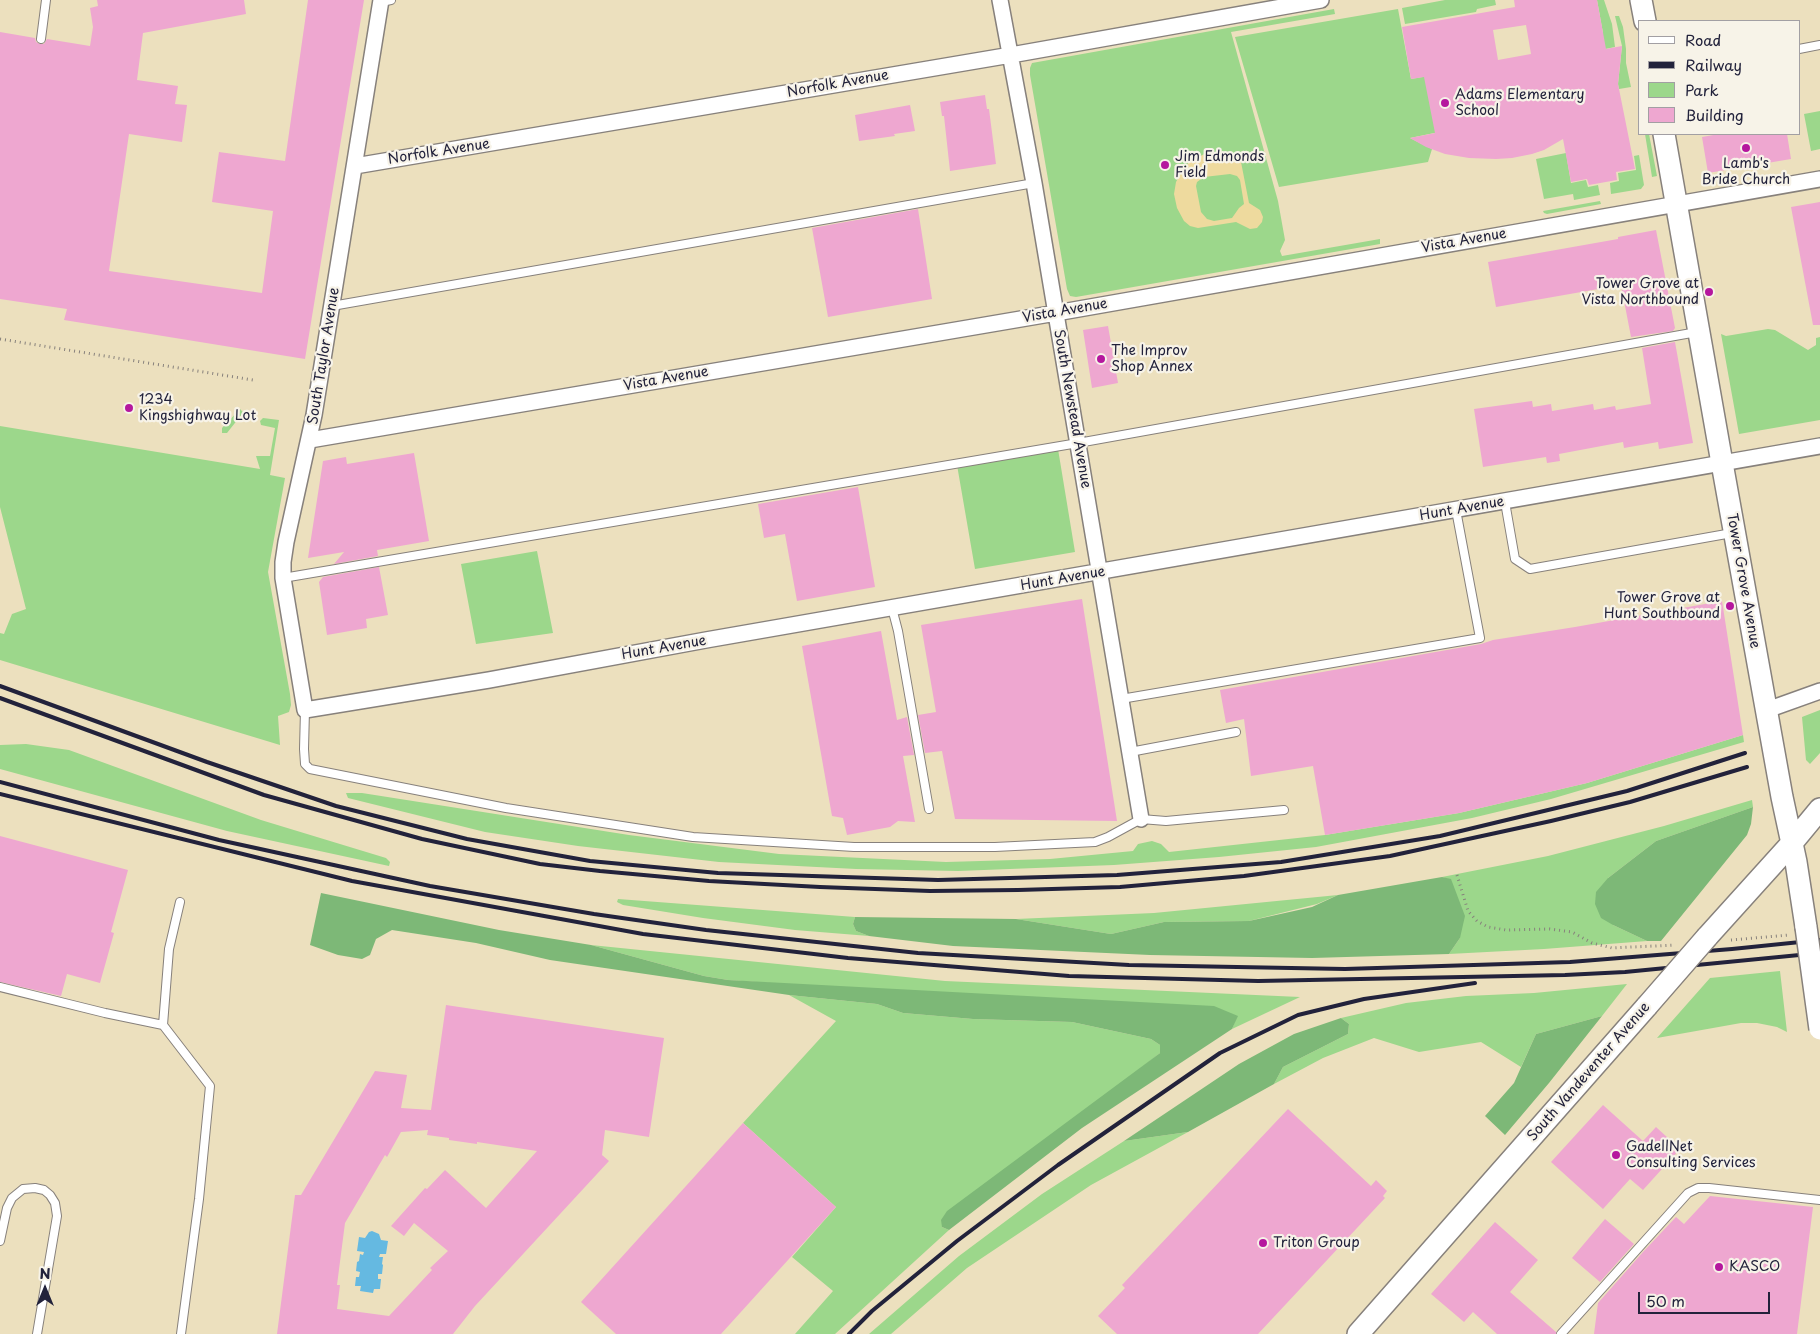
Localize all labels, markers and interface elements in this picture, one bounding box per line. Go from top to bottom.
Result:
legend [1638,20,1800,135]
text: Road [1685,28,1721,51]
text: Railway [1685,53,1742,76]
street label: Norfolk Avenue [786,67,890,101]
text: Park [1685,78,1719,101]
place label: Adams Elementary School [1455,87,1584,120]
marker: Adams Elementary School [1439,97,1451,109]
text: Building [1685,103,1744,126]
street label: Norfolk Avenue [387,136,491,168]
marker: Lamb's Bride Church [1740,142,1752,154]
place label: Jim Edmonds Field [1175,149,1264,182]
place label: Lamb's Bride Church [1702,156,1790,188]
marker: Jim Edmonds Field [1159,159,1171,171]
street label: Vista Avenue [1420,225,1508,257]
place label: Tower Grove at Vista Northbound [1581,276,1699,308]
street label: South Taylor Avenue [305,286,343,426]
marker: Tower Grove at Vista Northbound [1703,286,1715,298]
street label: Vista Avenue [1021,295,1109,327]
street label: South Newstead Avenue [1050,328,1094,490]
place label: The Improv Shop Annex [1111,343,1193,376]
marker: The Improv Shop Annex [1095,353,1107,365]
street label: Vista Avenue [622,363,710,395]
place label: 1234 Kingshighway Lot [139,392,256,424]
marker: 1234 Kingshighway Lot [123,402,135,414]
street label: Hunt Avenue [1418,493,1506,525]
street label: Tower Grove Avenue [1723,512,1763,650]
street label: Hunt Avenue [1019,563,1107,595]
place label: Tower Grove at Hunt Southbound [1604,590,1720,622]
marker: Tower Grove at Hunt Southbound [1724,600,1736,612]
street label: Hunt Avenue [620,632,708,664]
street label: South Vandeventer Avenue [1524,999,1654,1145]
place label: GadellNet Consulting Services [1626,1139,1756,1172]
marker: GadellNet Consulting Services [1610,1149,1622,1161]
place label: Triton Group [1273,1235,1360,1251]
marker: Triton Group [1257,1237,1269,1249]
place label: KASCO [1729,1259,1780,1275]
marker: KASCO [1713,1261,1725,1273]
text: N [39,1263,51,1284]
north arrow [20,1264,70,1314]
scale bar [1640,1282,1772,1314]
text: 50 m [1646,1289,1685,1312]

